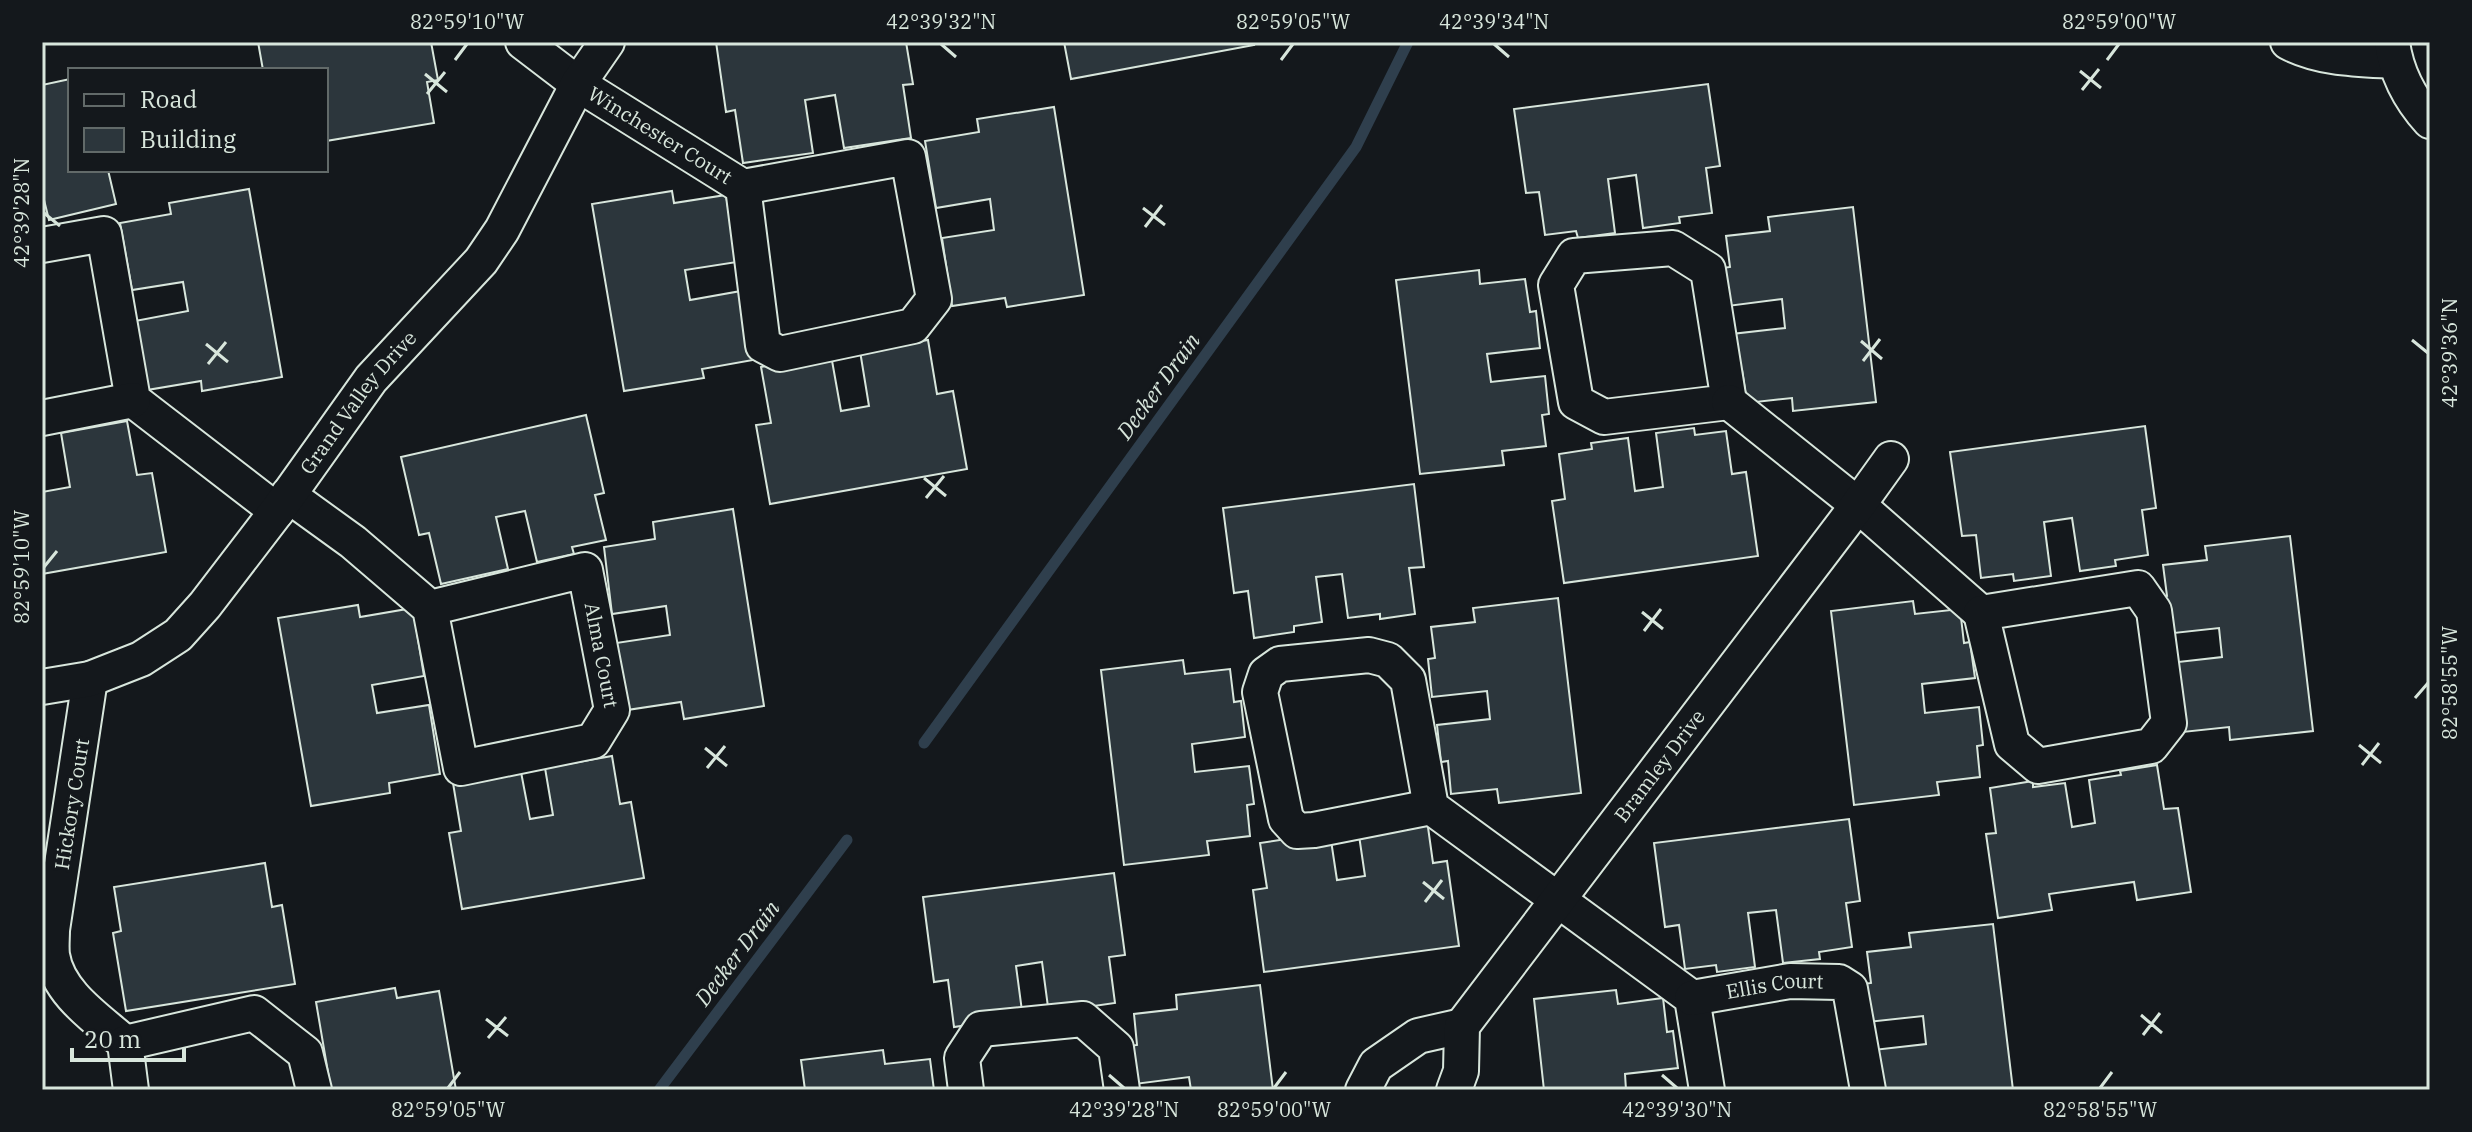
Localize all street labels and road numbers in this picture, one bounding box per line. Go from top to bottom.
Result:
street label: Winchester Court [583,80,738,190]
street label: Grand Valley Drive [293,325,422,479]
street label: Alma Court [579,600,625,710]
street label: Bramley Drive [1608,704,1711,827]
street label: Hickory Court [48,736,95,871]
street label: Ellis Court [1724,966,1824,1005]

